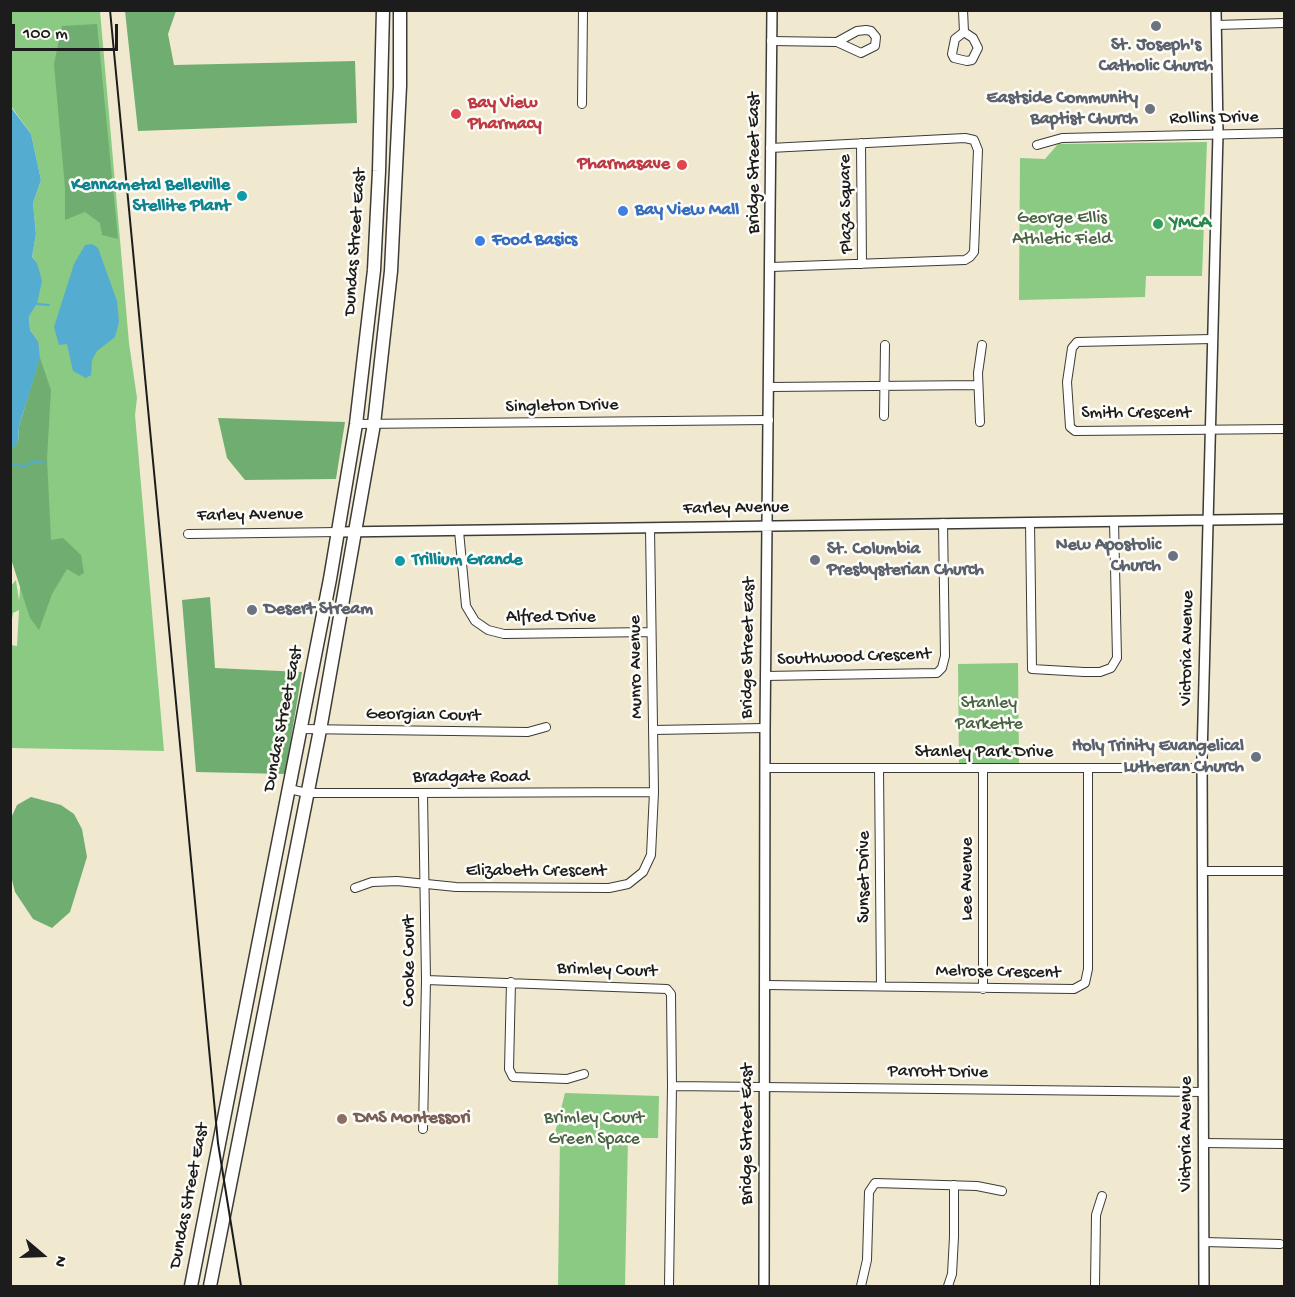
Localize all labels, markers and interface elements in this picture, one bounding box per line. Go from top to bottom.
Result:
scale bar [15,12,122,50]
marker: St. Joseph's Catholic Church [1149,19,1163,33]
text: 100 m [23,24,68,45]
place label: St. Joseph's Catholic Church [1099,35,1213,78]
place label: Eastside Community Baptist Church [986,88,1138,130]
street label: Bridge Street East [744,92,766,234]
place label: Bay View Pharmacy [468,93,542,136]
marker: Eastside Community Baptist Church [1143,102,1157,116]
marker: Bay View Pharmacy [449,107,463,121]
street label: Rollins Drive [1169,107,1259,131]
place label: Pharmasave [577,154,670,176]
street label: Plaza Square [835,154,859,254]
marker: Pharmasave [675,158,689,172]
street label: Dundas Street East [340,168,372,316]
place label: Kennametal Belleville Stellite Plant [71,175,230,218]
marker: Kennametal Belleville Stellite Plant [235,189,249,203]
place label: Bay View Mall [635,200,739,222]
marker: Bay View Mall [616,204,630,218]
park label: George Ellis Athletic Field [1012,208,1112,250]
place label: YMCA [1170,213,1211,235]
marker: YMCA [1151,217,1165,231]
place label: Food Basics [492,230,577,252]
marker: Food Basics [473,234,487,248]
street label: Singleton Drive [505,395,619,419]
street label: Smith Crescent [1081,403,1191,425]
street label: Farley Avenue [683,497,789,521]
street label: Farley Avenue [197,504,303,528]
place label: New Apostolic Church [1056,535,1161,578]
place label: St. Columbia Presbysterian Church [827,539,984,582]
marker: New Apostolic Church [1166,549,1180,563]
place label: Trillium Grande [412,550,523,572]
marker: St. Columbia Presbysterian Church [808,553,822,567]
marker: Trillium Grande [393,554,407,568]
street label: Bridge Street East [737,577,761,719]
street label: Victoria Avenue [1176,590,1200,706]
place label: Desert Stream [264,599,373,621]
marker: Desert Stream [245,603,259,617]
street label: Alfred Drive [506,607,596,629]
street label: Munro Avenue [625,615,649,719]
street label: Dundas Street East [259,644,309,794]
street label: Southwood Crescent [777,645,931,671]
park label: Stanley Parkette [955,693,1023,736]
street label: Georgian Court [366,704,480,728]
place label: Holy Trinity Evangelical Lutheran Church [1072,736,1244,778]
street label: Stanley Park Drive [915,742,1053,764]
marker: Holy Trinity Evangelical Lutheran Church [1249,750,1263,764]
street label: Bradgate Road [413,767,529,789]
street label: Sunset Drive [854,831,876,923]
street label: Lee Avenue [957,837,979,921]
street label: Elizabeth Crescent [466,861,606,883]
street label: Cooke Court [399,915,421,1007]
street label: Brimley Court [557,958,657,984]
street label: Melrose Crescent [935,961,1061,985]
street label: Parrott Drive [888,1061,988,1085]
street label: Bridge Street East [737,1063,759,1205]
street label: Victoria Avenue [1176,1076,1198,1192]
place label: DMS Montessori [354,1108,471,1130]
park label: Brimley Court Green Space [544,1108,644,1150]
marker: DMS Montessori [335,1112,349,1126]
street label: Dundas Street East [165,1121,215,1271]
north arrow [12,1225,72,1285]
text: N [49,1253,70,1269]

